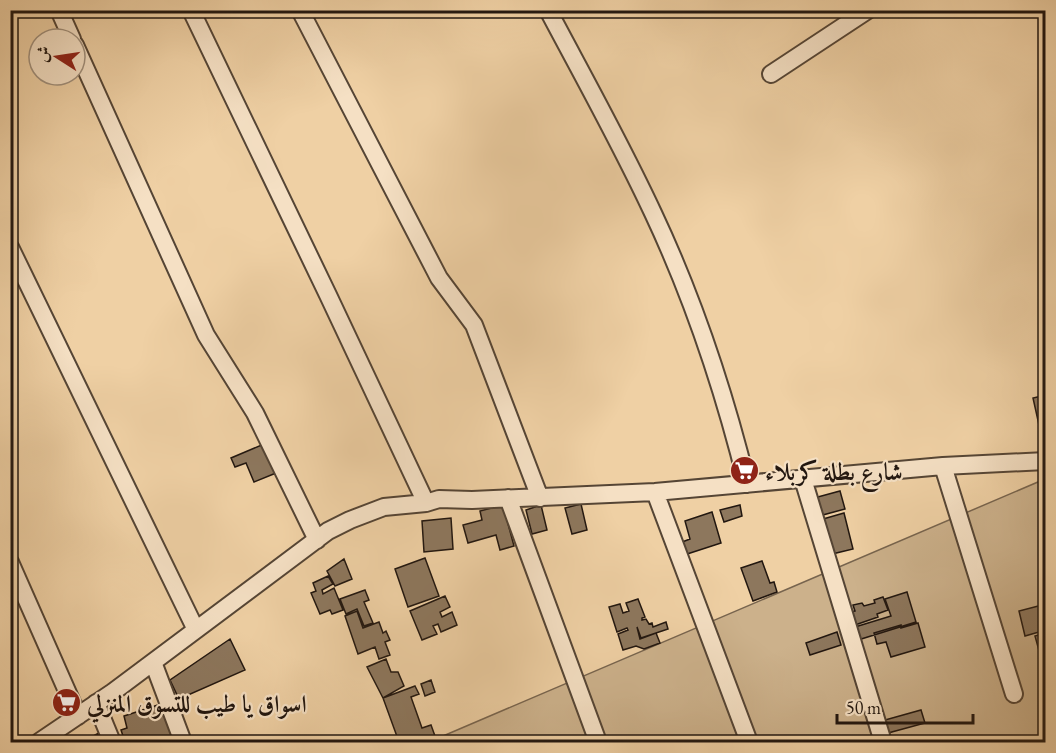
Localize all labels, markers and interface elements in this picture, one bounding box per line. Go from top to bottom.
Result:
north arrow [27,27,87,87]
text: ش [31,44,55,64]
supermarket icon: شارع بطلة كربلاء [728,455,760,487]
place label: شارع بطلة كربلاء [765,456,903,492]
supermarket icon: اسواق يا طيب للتسوق المنزلي [50,687,82,719]
scale bar [837,687,974,725]
place label: اسواق يا طيب للتسوق المنزلي [86,688,307,723]
text: 50 m [846,696,881,719]

